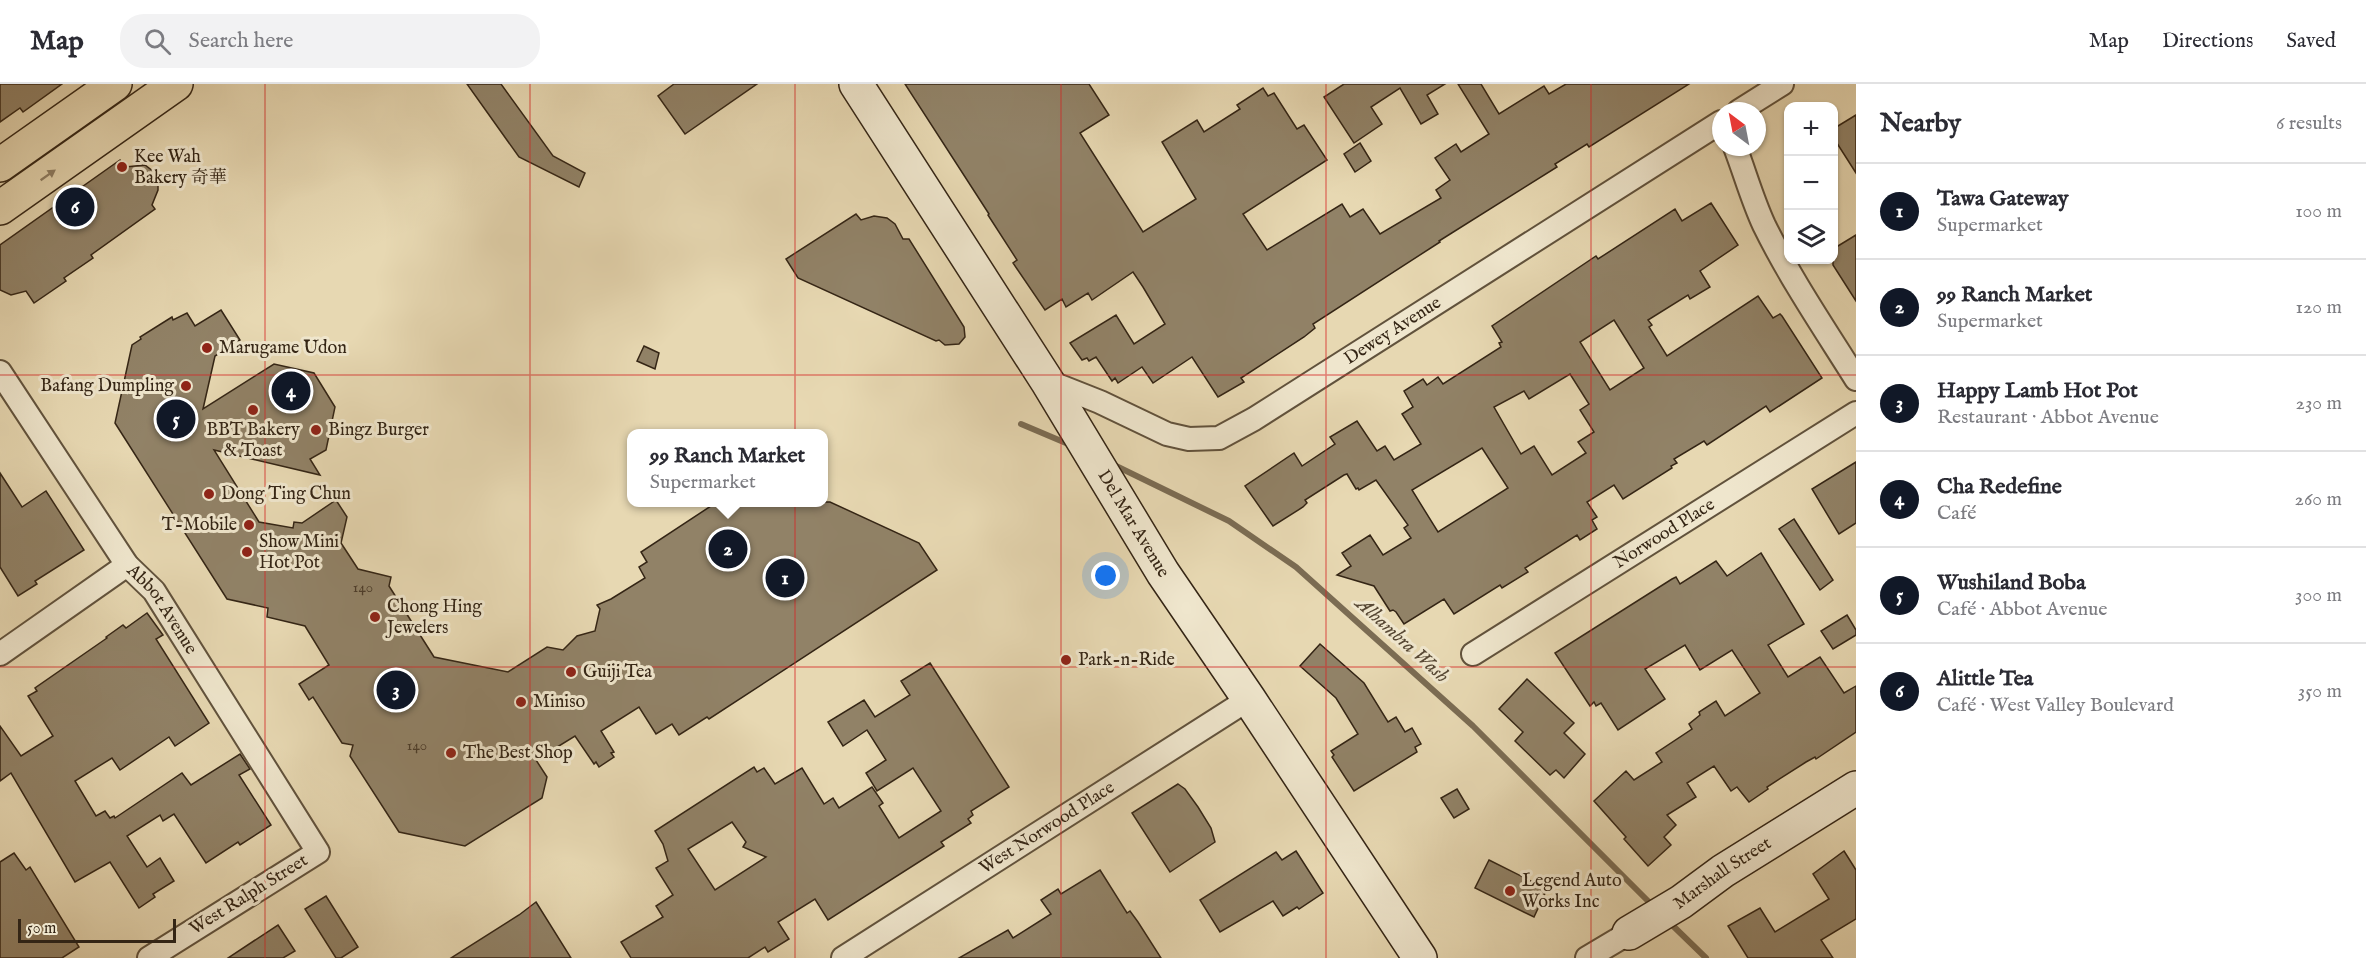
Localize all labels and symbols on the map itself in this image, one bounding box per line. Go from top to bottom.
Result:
north arrow [1712,102,1766,156]
place label: Kee Wah Bakery 奇華 [134,146,227,190]
marker: Kee Wah Bakery 奇華 [115,160,129,174]
one-way arrow [39,169,55,181]
pin: 6 [56,184,94,230]
street label: Dewey Avenue [1340,291,1446,370]
place label: Marugame Udon [219,337,347,360]
marker: Marugame Udon [200,341,214,355]
pin: 4 [272,368,310,414]
place label: Bafang Dumpling [40,375,174,398]
marker: Bafang Dumpling [179,379,193,393]
pin: 5 [156,396,195,442]
marker: BBT Bakery & Toast [246,403,260,417]
place label: BBT Bakery & Toast [206,419,300,463]
place label: Bingz Burger [328,419,429,442]
marker: Bingz Burger [309,423,323,437]
street label: Del Mar Avenue [1092,466,1175,582]
place label: Dong Ting Chun [221,483,351,506]
marker: Dong Ting Chun [202,487,216,501]
street label: Norwood Place [1609,493,1719,574]
place label: T-Mobile [162,514,237,537]
marker: T-Mobile [242,518,256,532]
pin: 2 [708,526,748,572]
place label: Show Mini Hot Pot [259,531,339,575]
marker: Show Mini Hot Pot [240,545,254,559]
pin: 1 [766,556,804,600]
street label: Abbot Avenue [121,559,202,659]
your location [1091,561,1120,590]
house number: 140 [353,578,373,597]
water label: Alhambra Wash [1349,590,1454,689]
place label: Chong Hing Jewelers [385,596,482,640]
marker: Chong Hing Jewelers [368,610,382,624]
place label: Park-n-Ride [1078,649,1175,672]
marker: Park-n-Ride [1059,653,1073,667]
place label: Guiji Tea [583,661,652,684]
marker: Guiji Tea [564,665,578,679]
pin: 3 [376,668,416,712]
place label: Miniso [533,691,585,714]
marker: Miniso [514,695,528,709]
house number: 140 [407,736,427,755]
place label: The Best Shop [463,742,573,765]
marker: The Best Shop [444,746,458,760]
street label: West Norwood Place [975,776,1119,880]
street label: Marshall Street [1669,832,1776,915]
street label: West Ralph Street [186,849,312,941]
place label: Legend Auto Works Inc [1522,870,1622,914]
marker: Legend Auto Works Inc [1503,884,1517,898]
scale bar [18,916,176,944]

